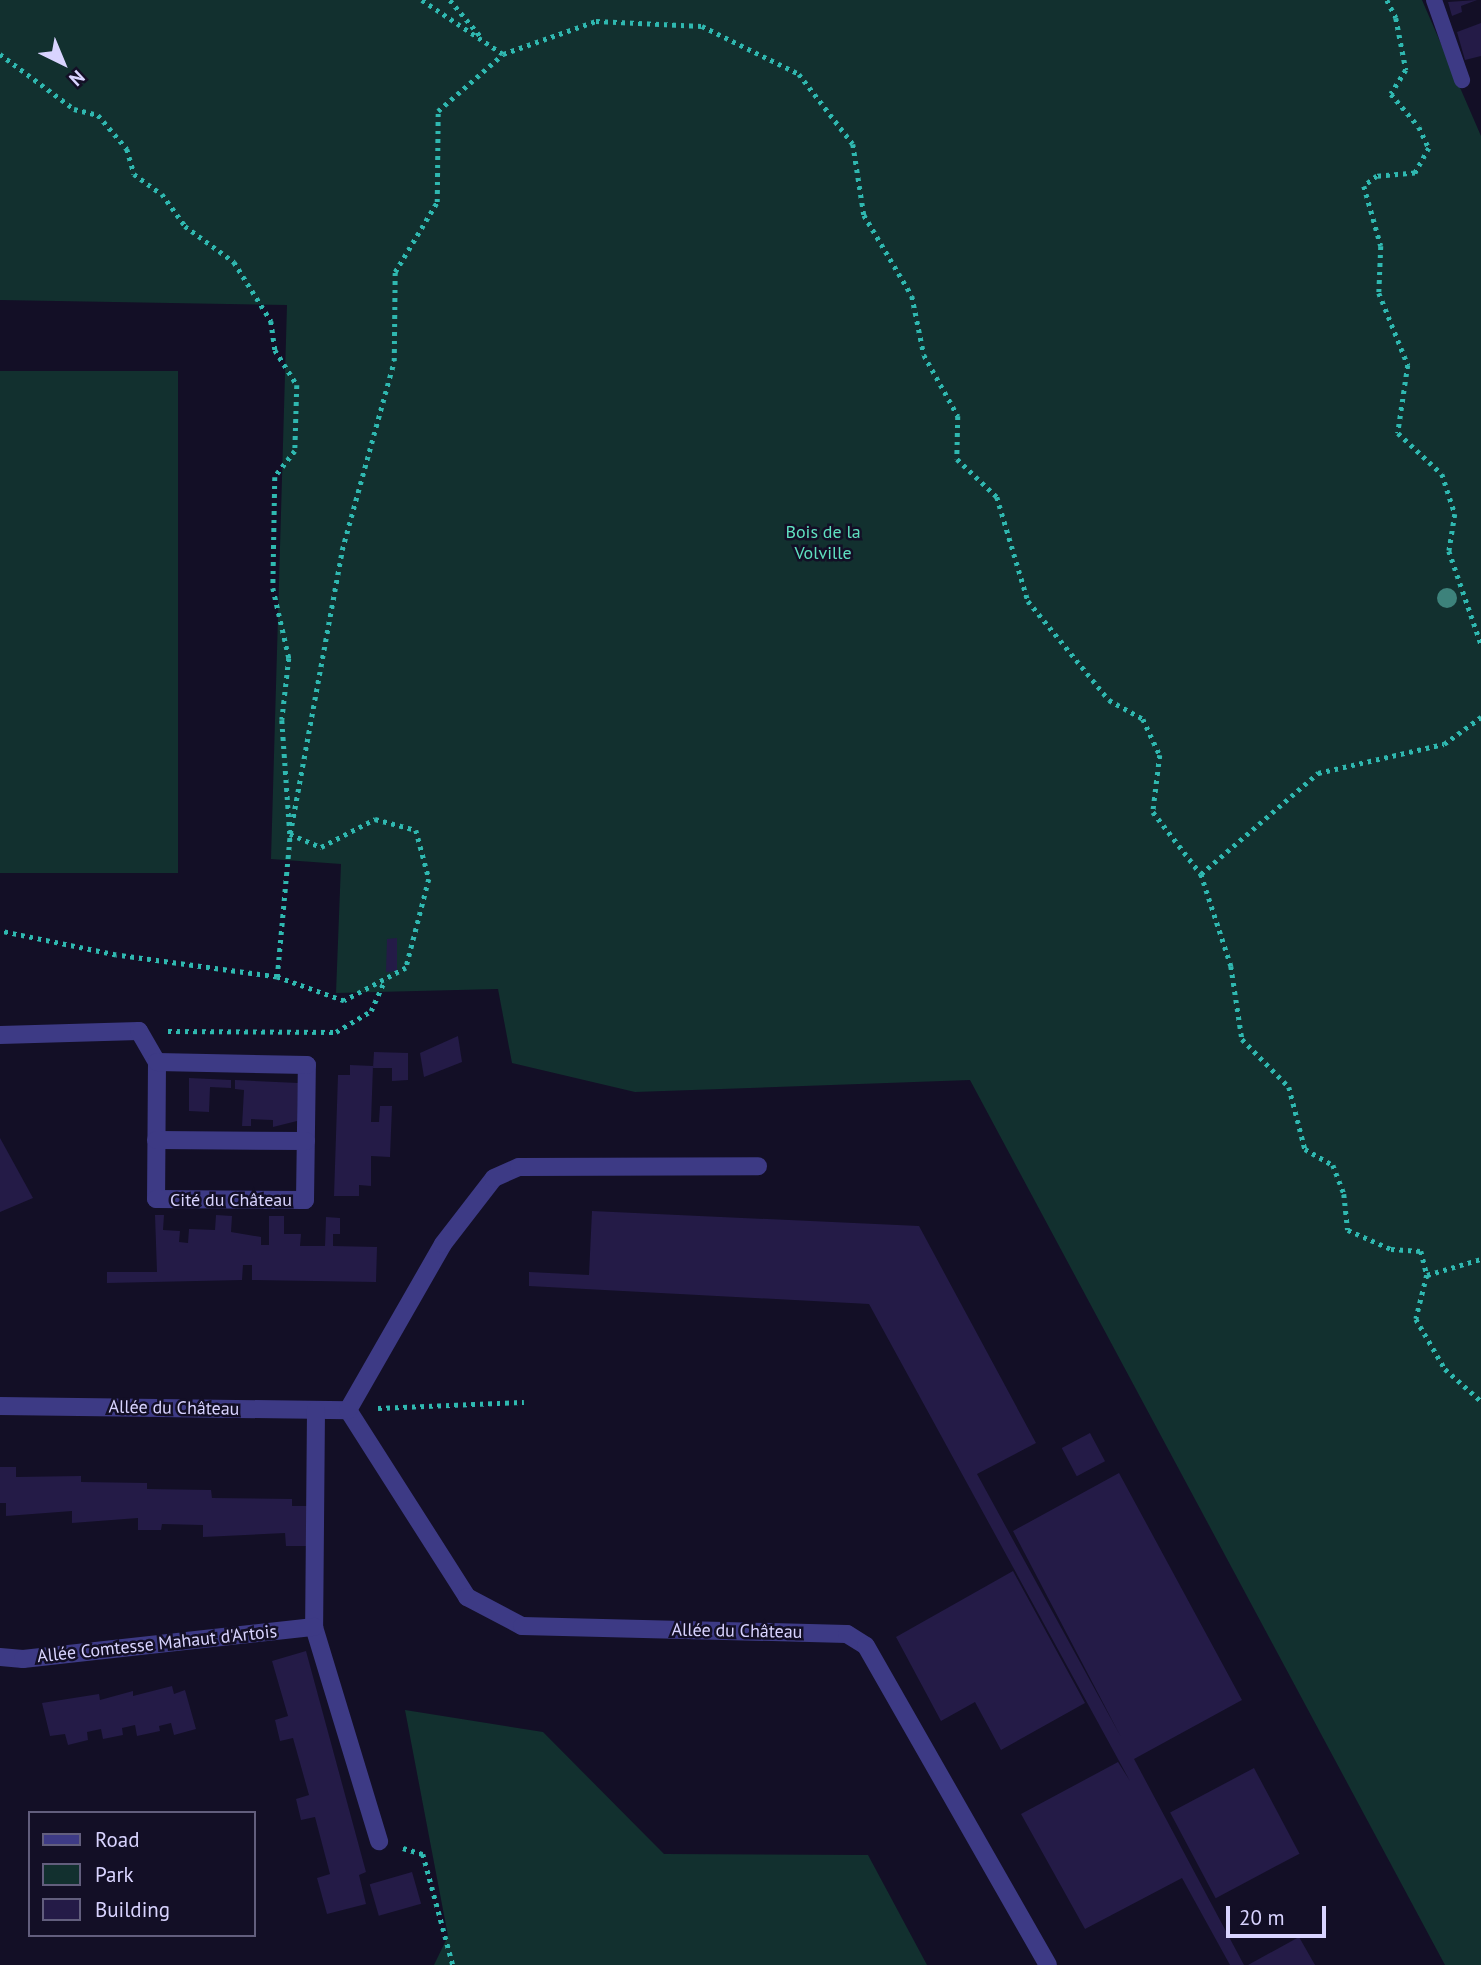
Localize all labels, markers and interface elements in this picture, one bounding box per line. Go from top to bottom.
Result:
north arrow [28,28,98,98]
text: N [65,65,90,91]
park label: Bois de la Volville [785,522,861,564]
street label: Cité du Château [170,1189,292,1211]
street label: Allée du Château [108,1396,240,1420]
street label: Allée du Château [671,1619,803,1643]
street label: Allée Comtesse Mahaut d'Artois [36,1621,278,1667]
legend [28,1811,256,1937]
text: Road [95,1826,139,1853]
text: Park [95,1861,134,1888]
scale bar [1229,1892,1329,1936]
text: Building [95,1896,170,1923]
text: 20 m [1239,1904,1285,1931]

